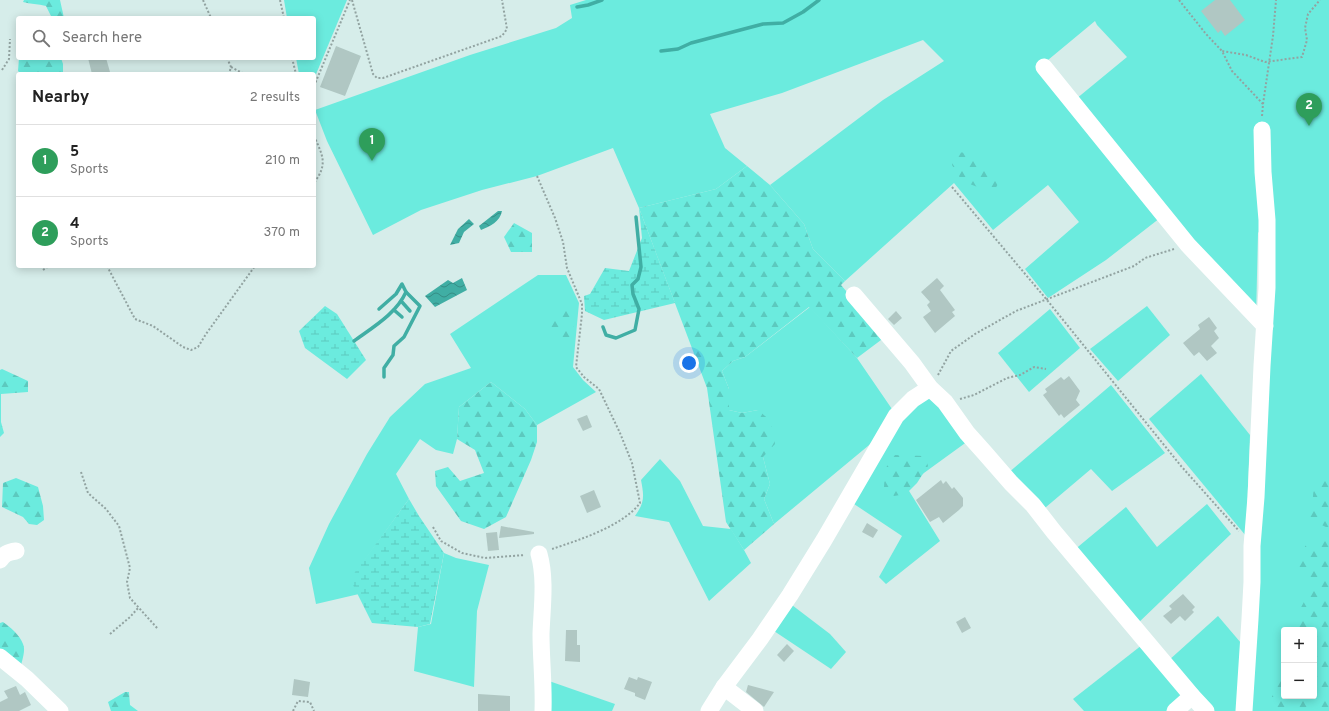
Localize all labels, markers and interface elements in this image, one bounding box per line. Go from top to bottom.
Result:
search box [16,16,316,60]
icon: search [30,27,52,49]
text: Search here [62,29,142,48]
text: Nearby [32,87,89,109]
text: 2 results [250,90,300,106]
pin: 2 [1296,93,1322,126]
pin: 1 [359,128,385,161]
text: 5 [70,143,79,162]
text: 1 [42,153,48,169]
text: 210 m [265,153,300,169]
text: Sports [70,162,109,178]
text: 4 [70,215,80,234]
text: 2 [41,225,49,241]
text: 370 m [263,225,300,241]
text: Sports [70,234,109,250]
your location [679,353,699,373]
map controls [1281,627,1317,699]
button: + [1281,627,1317,663]
button: − [1281,663,1317,699]

